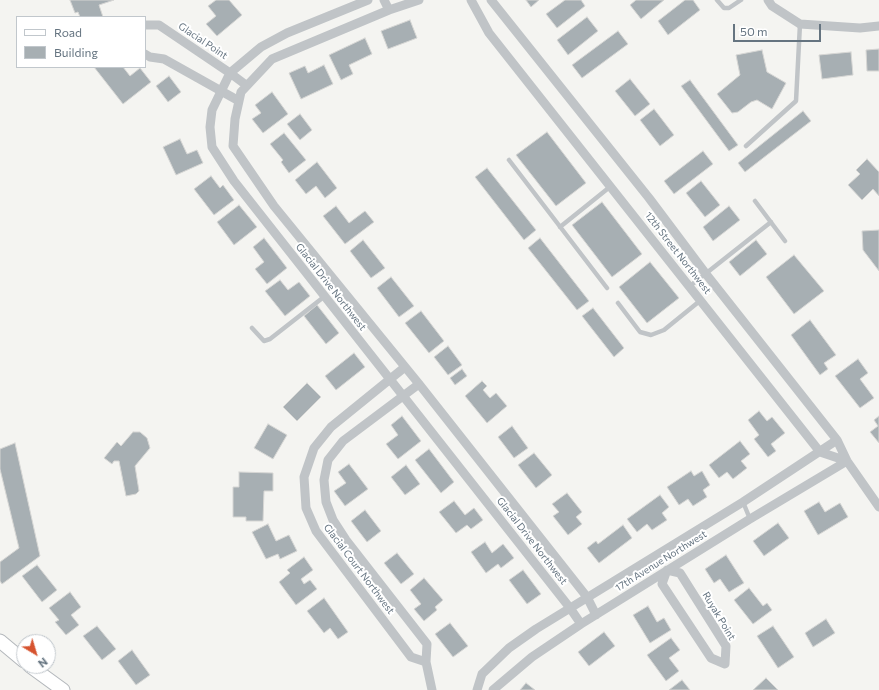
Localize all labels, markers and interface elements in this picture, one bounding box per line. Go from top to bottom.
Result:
legend [16,16,146,68]
scale bar [735,16,823,42]
street label: Glacial Point [176,20,230,62]
text: 50 m [740,24,768,38]
text: Road [54,25,82,39]
text: Building [54,45,98,59]
street label: 12th Street Northwest [642,210,714,296]
street label: Glacial Drive Northwest [293,241,369,333]
street label: Glacial Drive Northwest [494,495,570,587]
street label: Glacial Court Northwest [321,522,397,616]
street label: 17th Avenue Northwest [613,528,709,594]
street label: Ruyak Point [700,590,738,642]
north arrow [16,634,56,674]
text: N [36,655,50,671]

